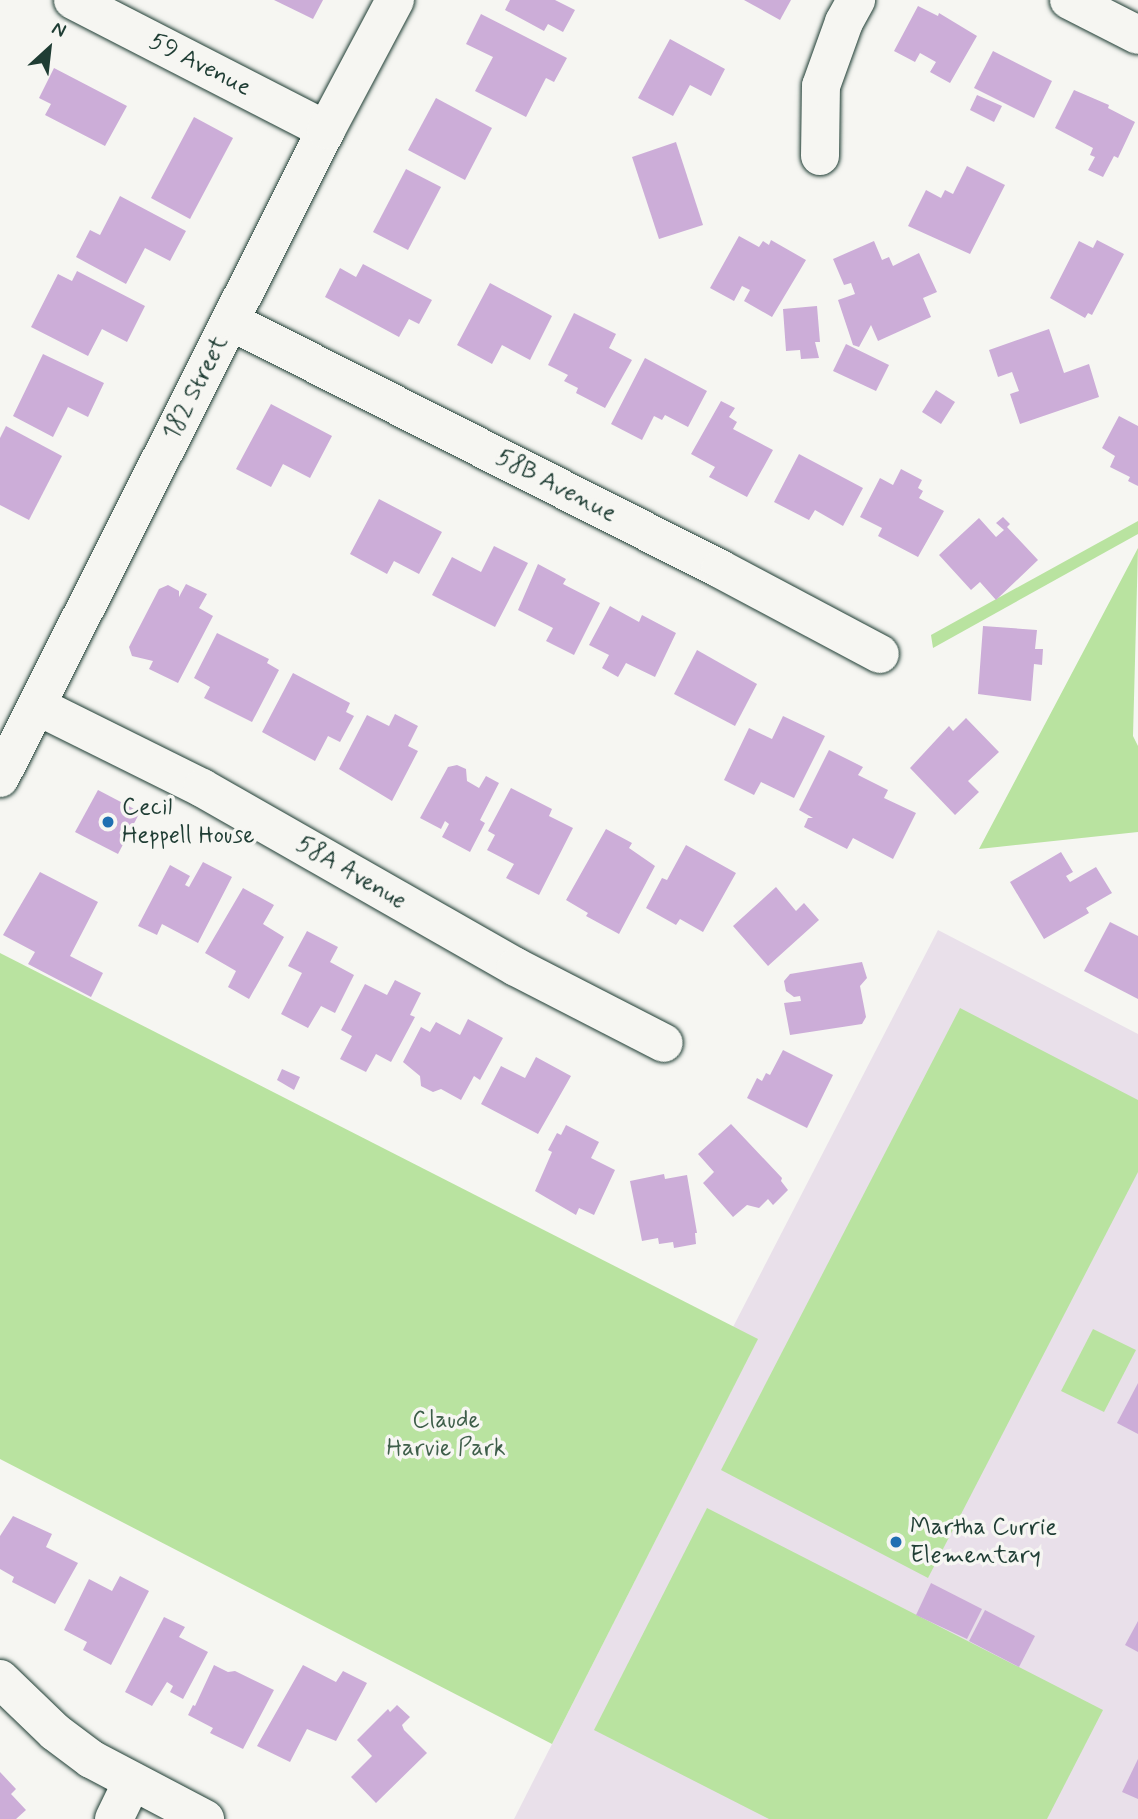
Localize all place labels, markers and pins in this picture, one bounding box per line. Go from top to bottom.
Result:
place label: Cecil Heppell House [122,794,255,850]
marker: Cecil Heppell House [100,814,116,830]
place label: Martha Currie Elementary [910,1514,1059,1570]
marker: Martha Currie Elementary [888,1534,904,1550]

